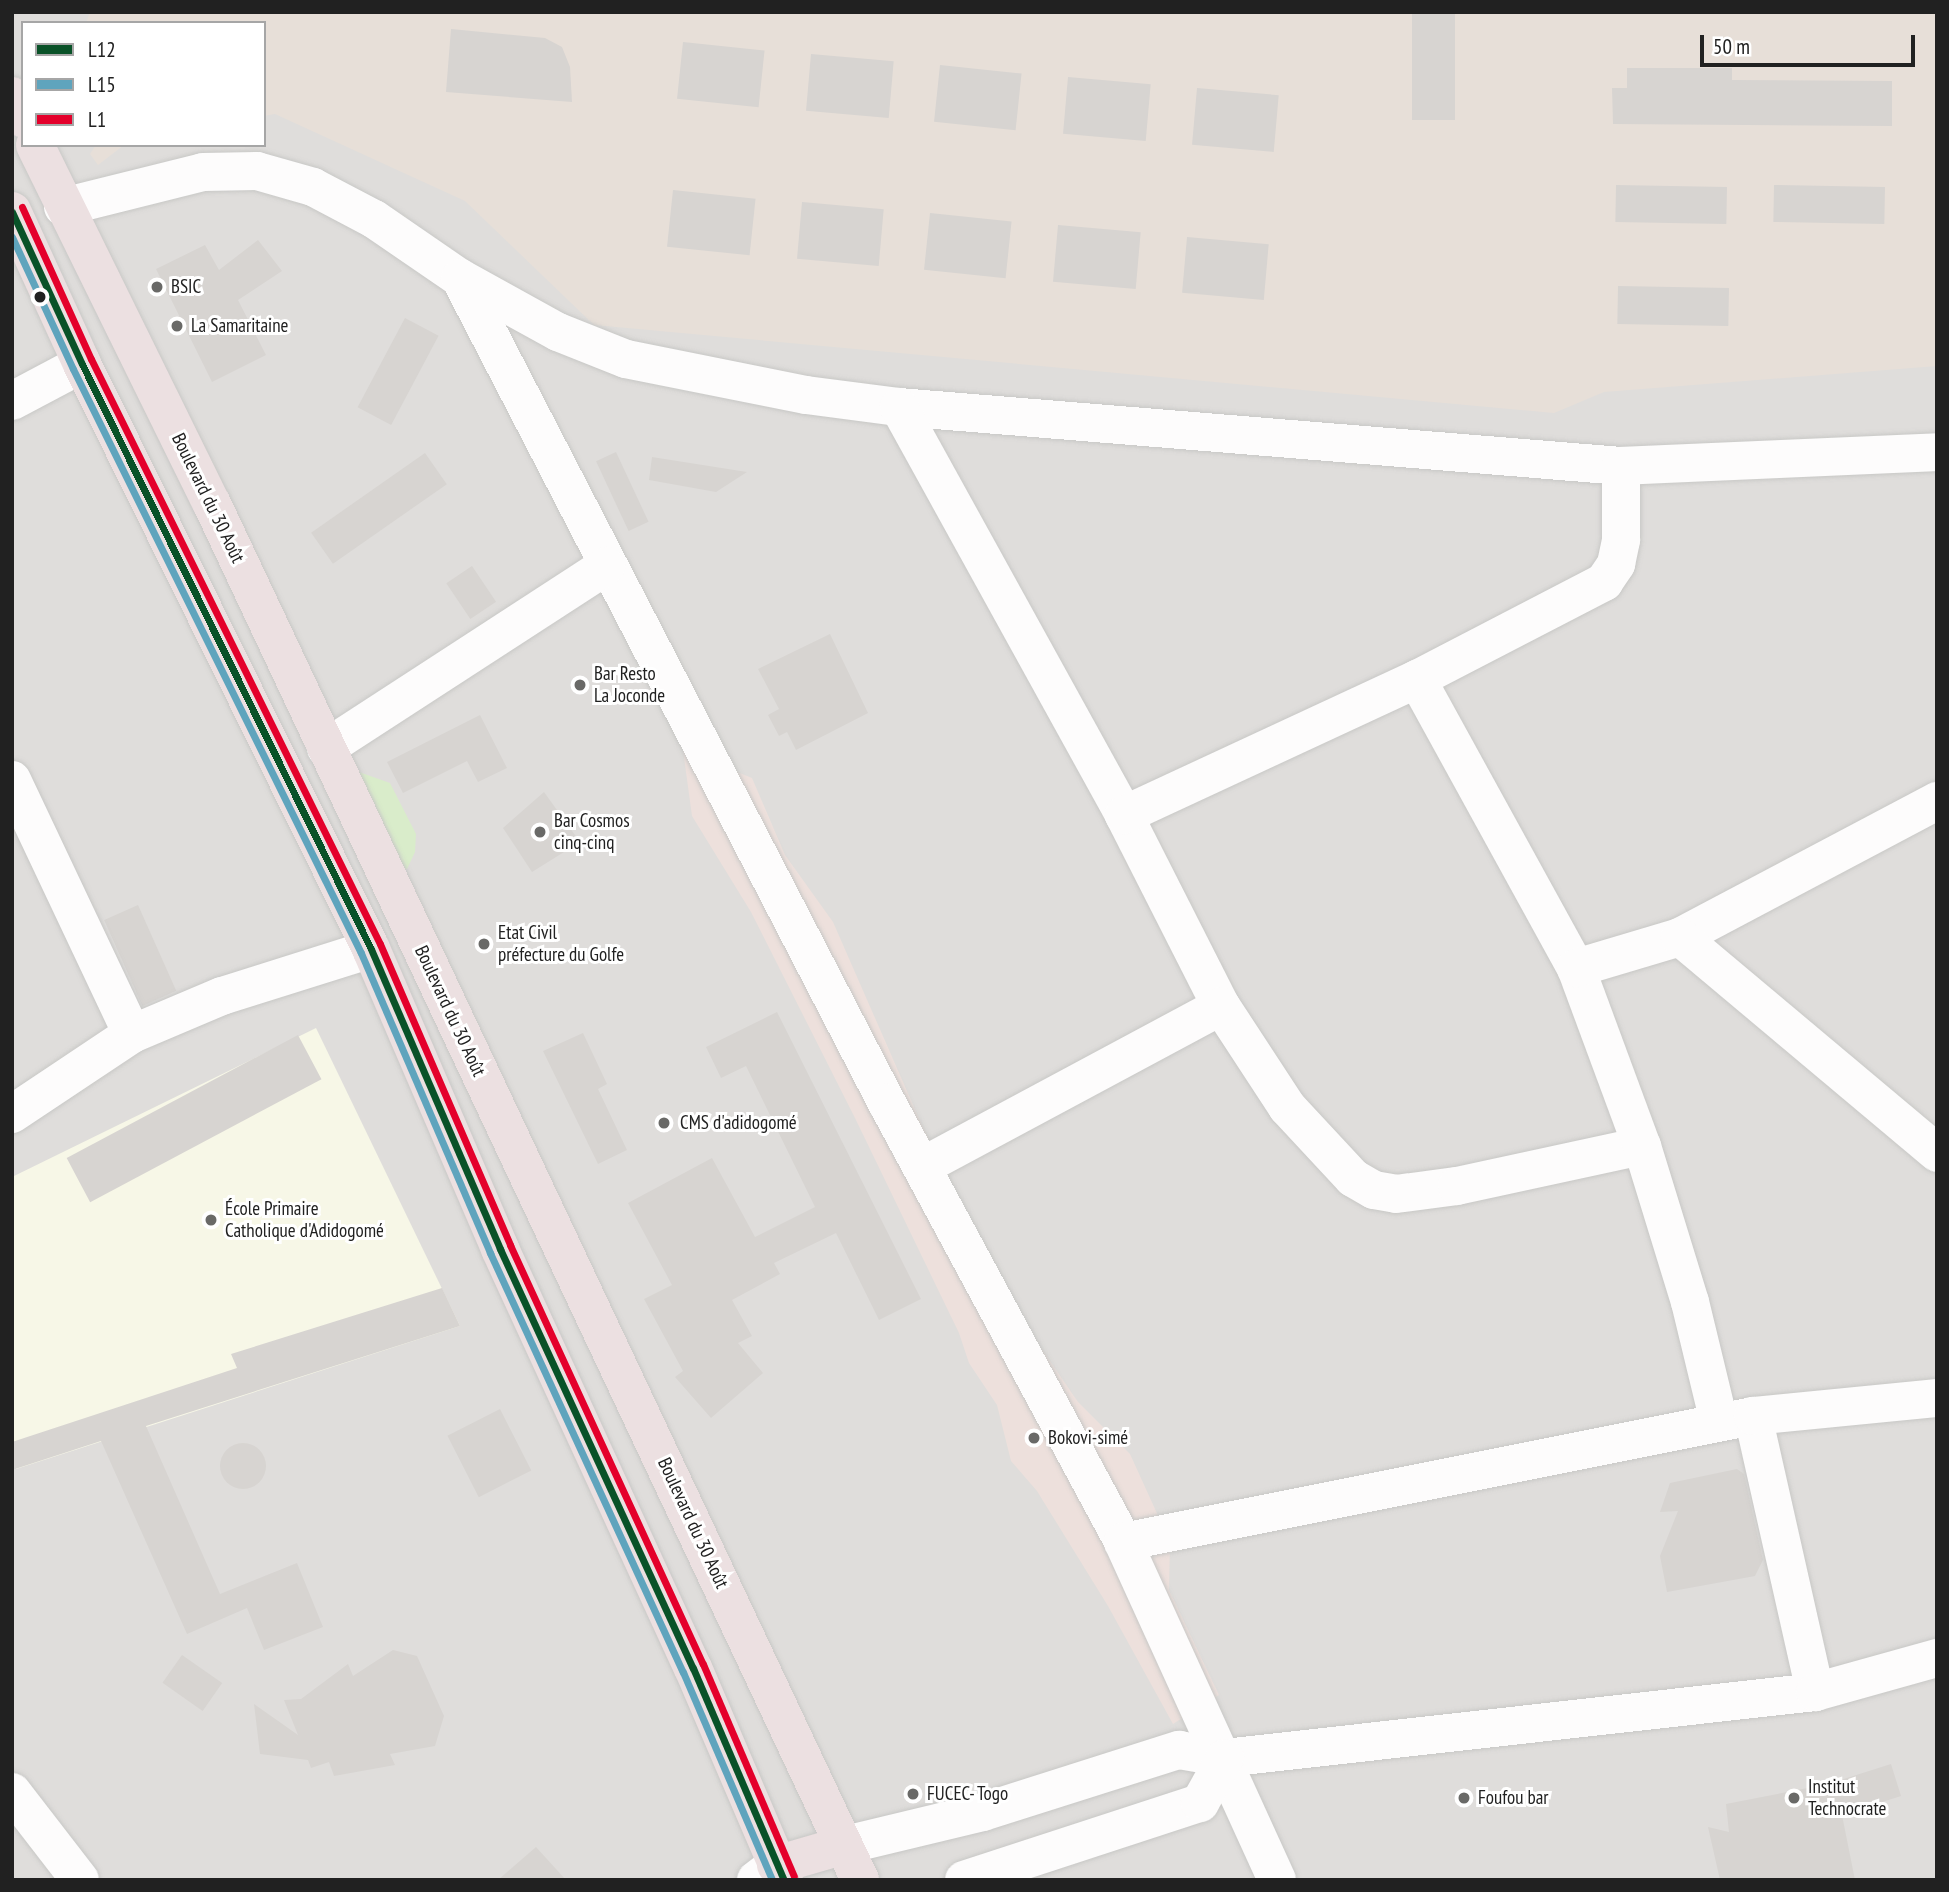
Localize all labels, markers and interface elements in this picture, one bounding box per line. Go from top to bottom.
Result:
legend [21,21,266,147]
scale bar [1704,21,1919,65]
text: 50 m [1713,33,1750,60]
text: L12 [88,36,116,63]
text: L15 [88,71,116,98]
text: L1 [88,106,106,133]
place label: BSIC [171,276,201,298]
marker: BSIC [149,279,165,295]
unlabelled marker [33,290,47,304]
place label: La Samaritaine [191,315,288,337]
marker: La Samaritaine [169,318,185,334]
street label: Boulevard du 30 Août [167,429,249,567]
place label: Bar Resto La Joconde [594,663,665,707]
marker: Bar Resto La Joconde [572,677,588,693]
place label: Bar Cosmos cinq-cinq [554,810,630,854]
marker: Bar Cosmos cinq-cinq [532,824,548,840]
place label: Etat Civil préfecture du Golfe [498,922,624,966]
marker: Etat Civil préfecture du Golfe [476,936,492,952]
street label: Boulevard du 30 Août [410,942,490,1080]
place label: CMS d'adidogomé [680,1112,797,1134]
marker: CMS d'adidogomé [654,1113,674,1133]
place label: École Primaire Catholique d'Adidogomé [225,1198,384,1242]
marker: École Primaire Catholique d'Adidogomé [203,1212,219,1228]
place label: Bokovi-simé [1048,1427,1128,1449]
marker: Bokovi-simé [1026,1430,1042,1446]
street label: Boulevard du 30 Août [653,1454,733,1592]
place label: Institut Technocrate [1808,1776,1886,1820]
place label: FUCEC- Togo [927,1783,1010,1805]
marker: FUCEC- Togo [905,1786,921,1802]
place label: Foufou bar [1478,1787,1549,1809]
marker: Foufou bar [1456,1790,1472,1806]
marker: Institut Technocrate [1786,1790,1802,1806]

